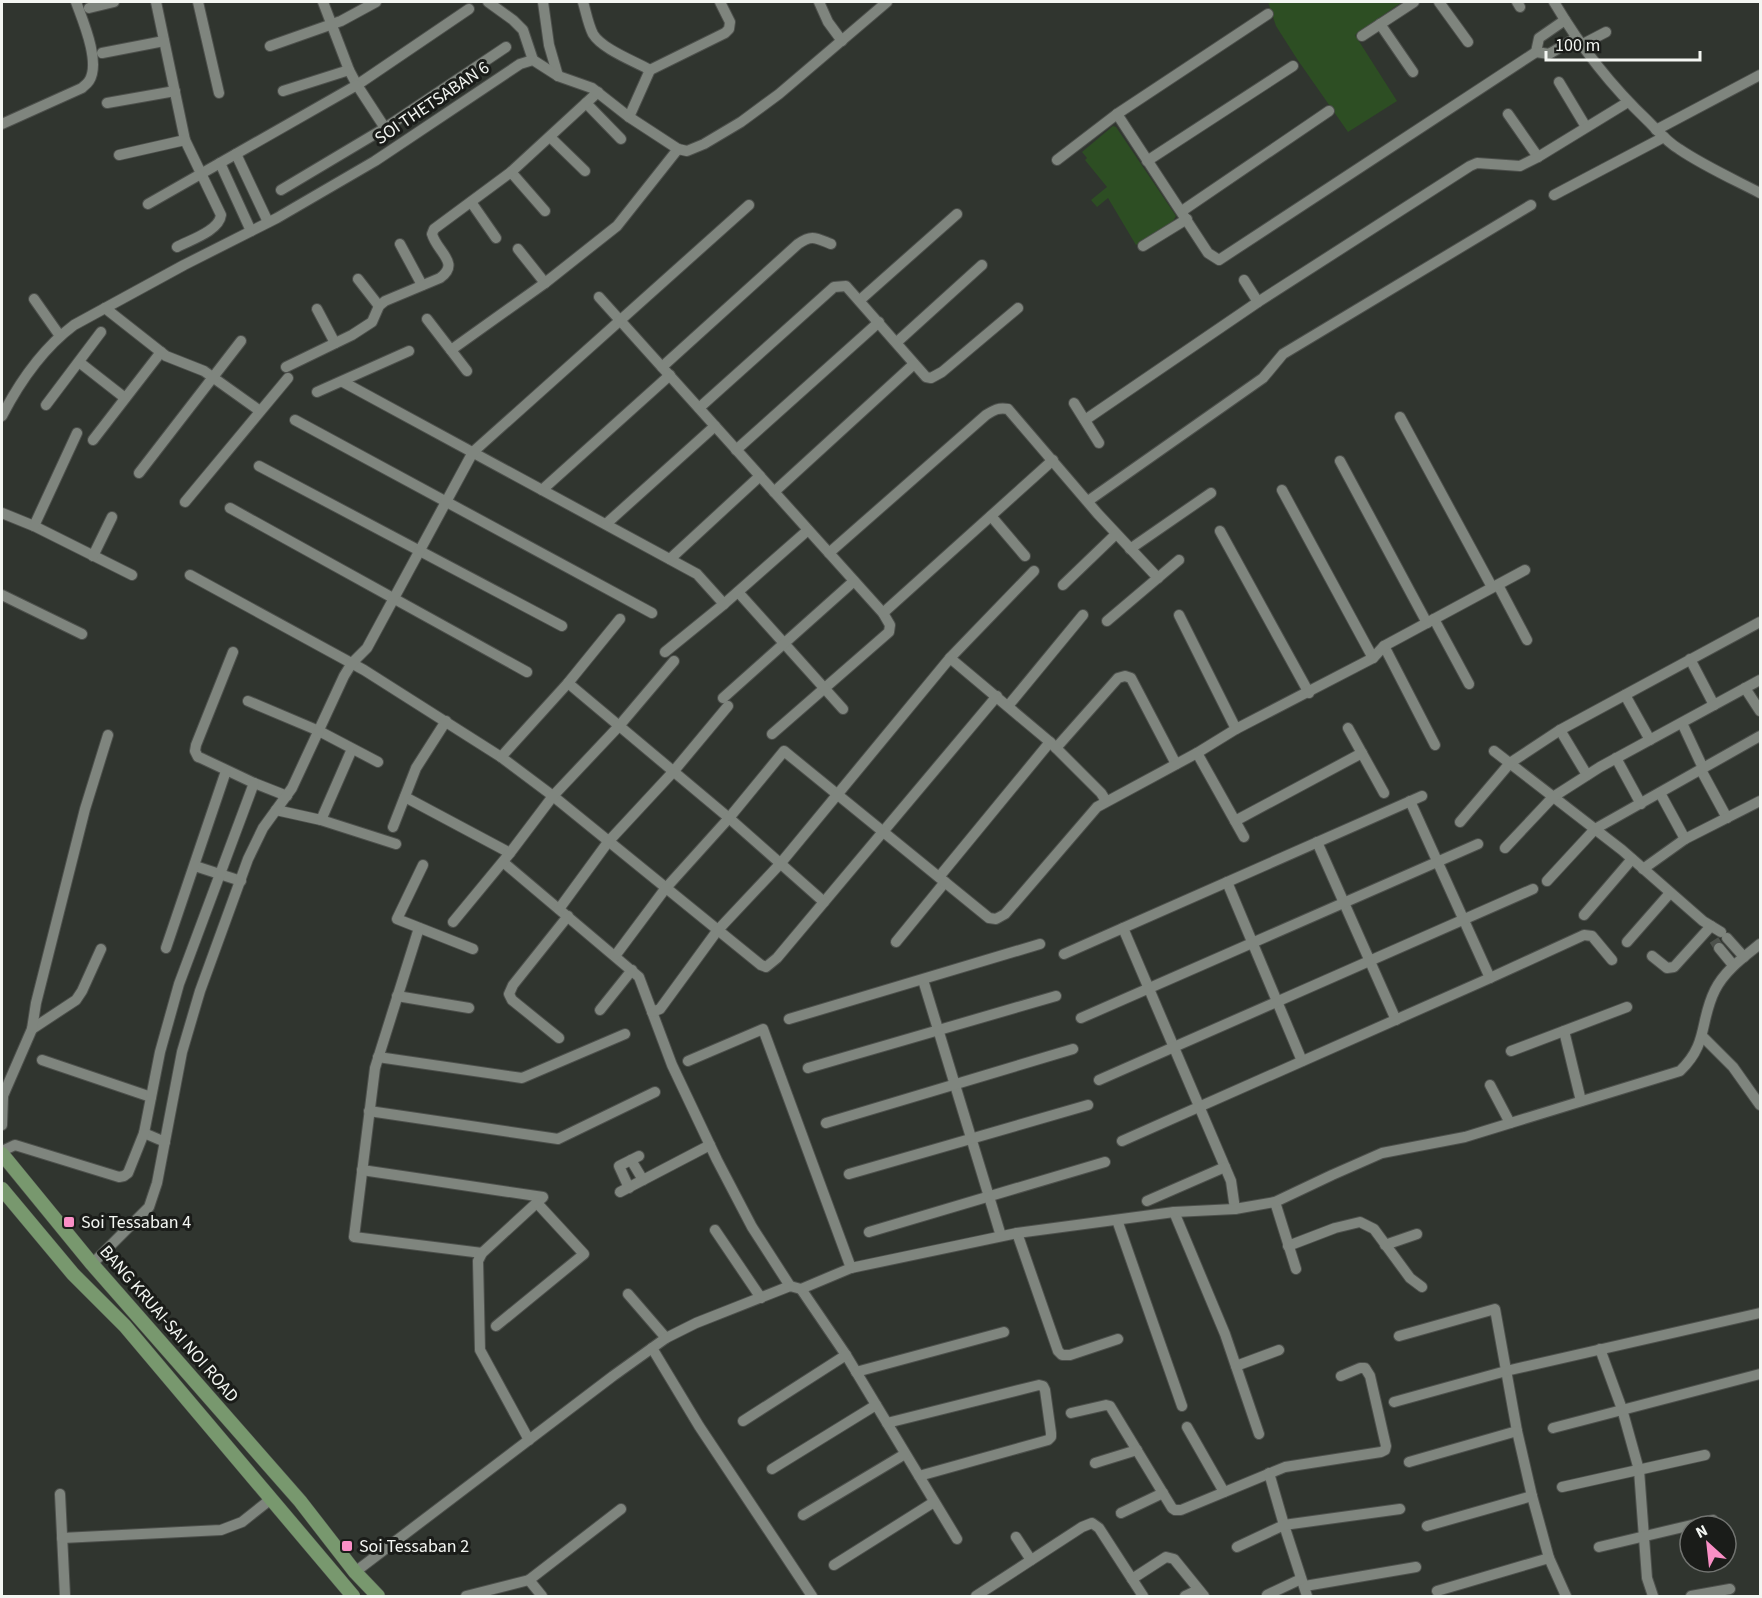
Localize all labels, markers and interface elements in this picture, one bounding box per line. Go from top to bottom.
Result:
scale bar [1546,24,1700,62]
text: 100 m [1555,33,1600,58]
street label: SOI THETSABAN 6 [370,55,494,151]
place label: Soi Tessaban 4 [81,1210,191,1235]
marker: Soi Tessaban 4 [62,1215,76,1229]
street label: BANG KRUAI-SAI NOI ROAD [94,1240,244,1408]
north arrow [1678,1514,1738,1574]
text: N [1692,1519,1711,1544]
place label: Soi Tessaban 2 [359,1534,469,1559]
marker: Soi Tessaban 2 [340,1539,354,1553]

